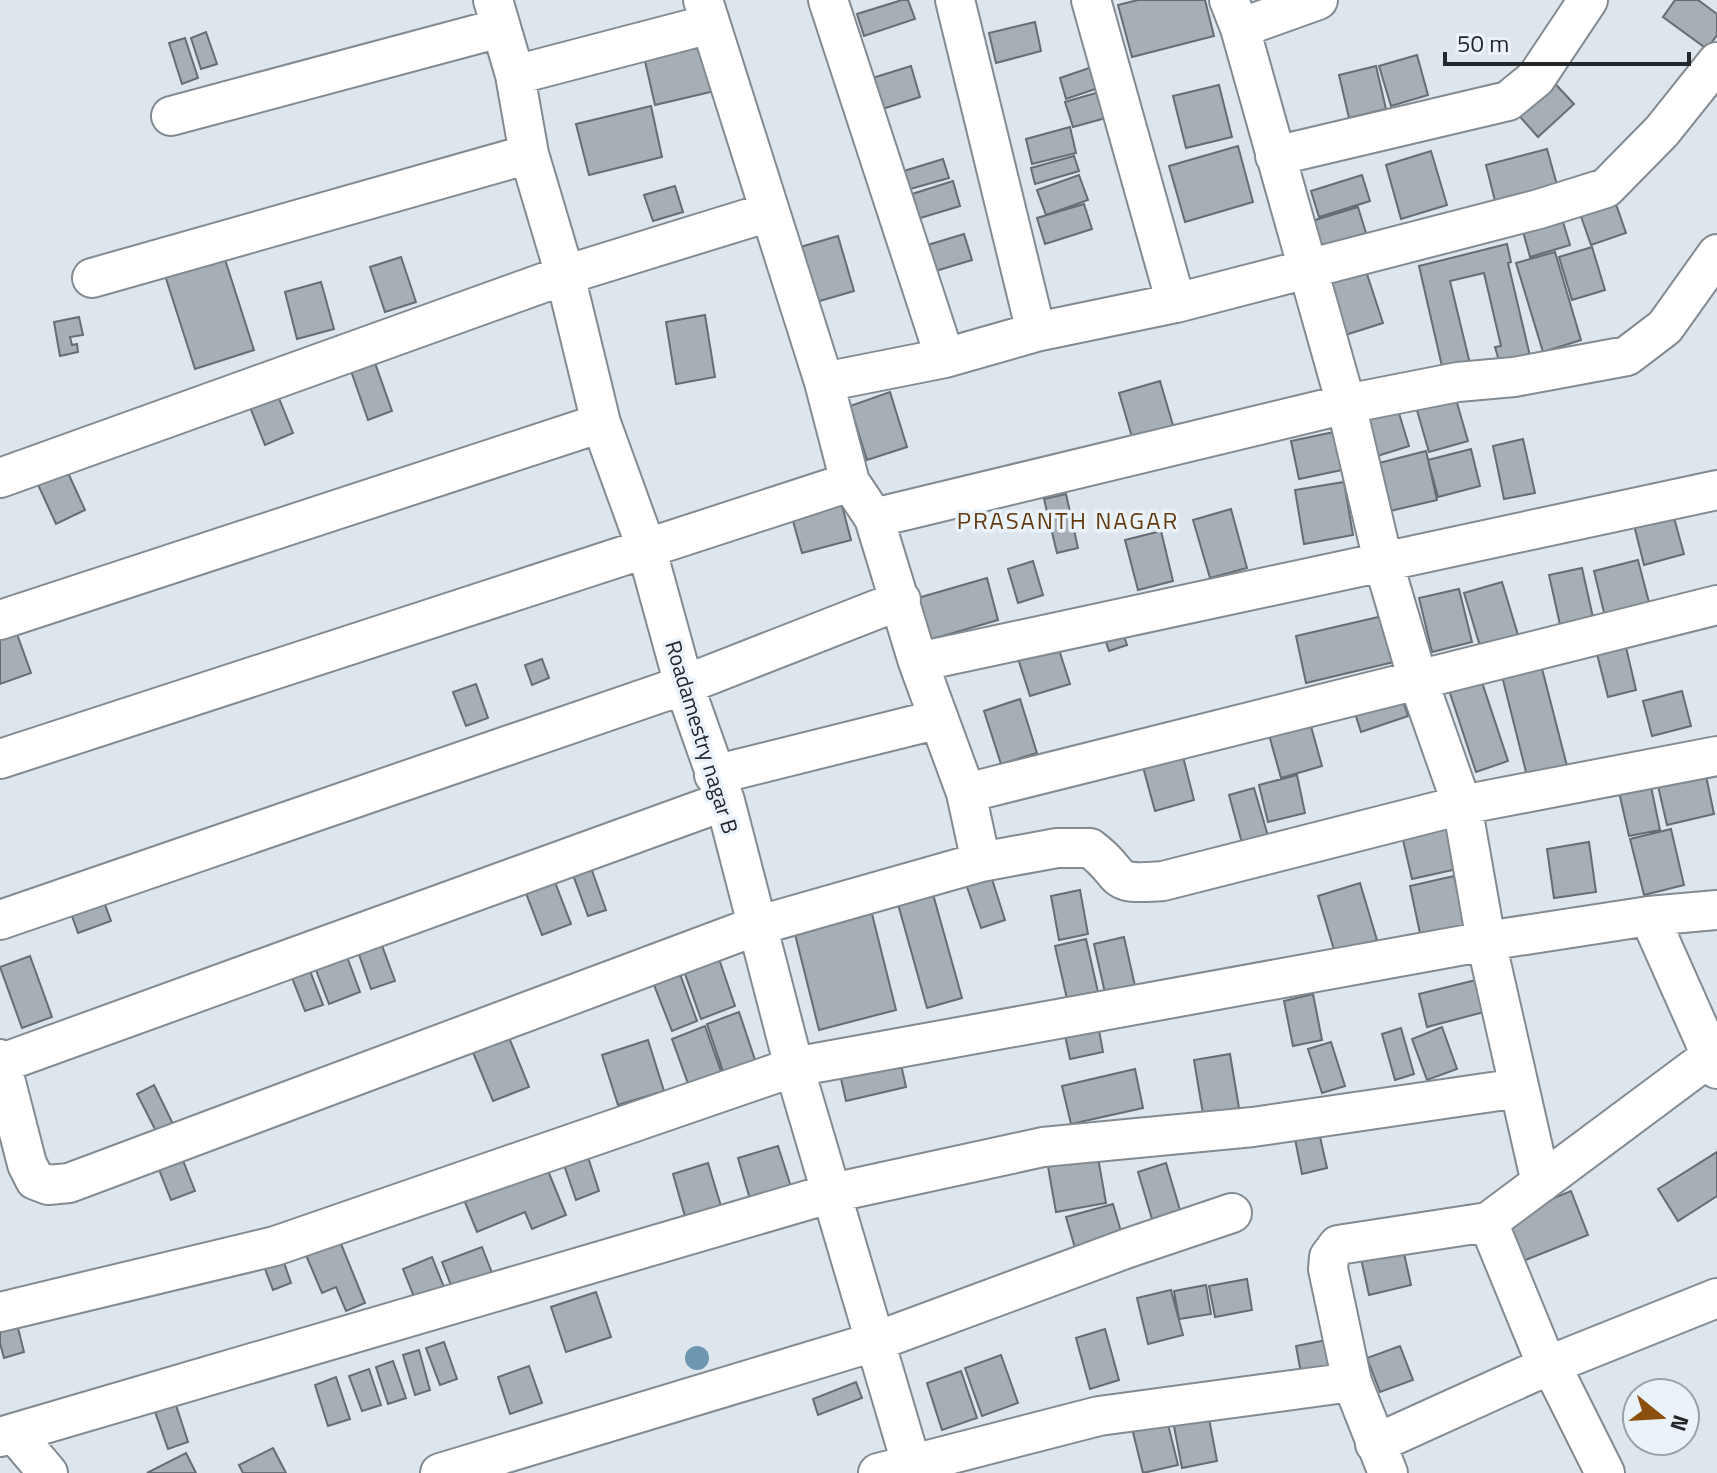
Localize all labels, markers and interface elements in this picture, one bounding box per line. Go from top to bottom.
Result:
scale bar [1445,16,1689,66]
text: 50 m [1457,25,1509,61]
district label: PRASANTH NAGAR [957,502,1179,538]
street label: Roadamestry nagar B [656,636,748,838]
north arrow [1621,1377,1701,1457]
text: N [1661,1411,1699,1436]

